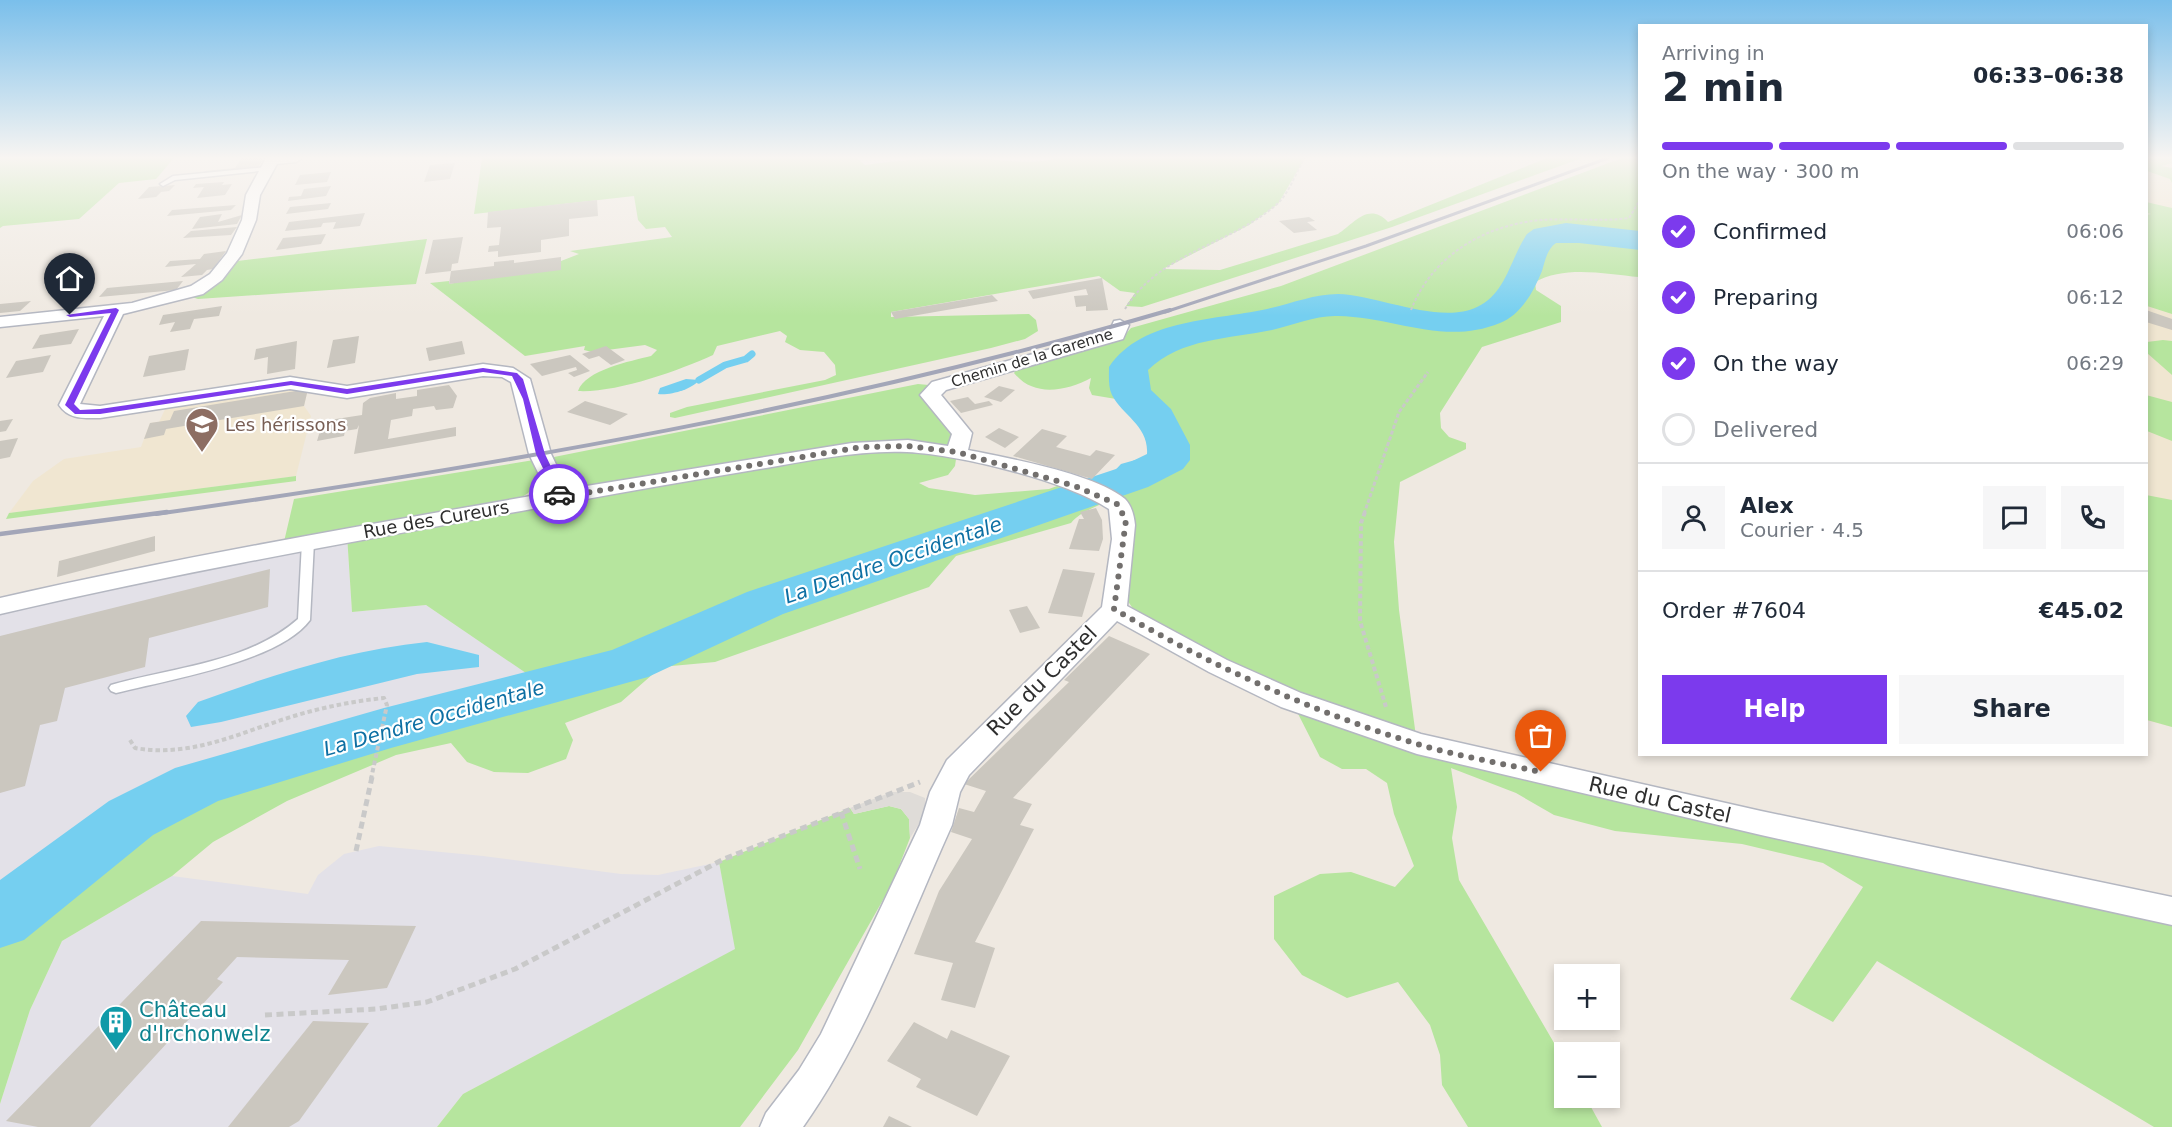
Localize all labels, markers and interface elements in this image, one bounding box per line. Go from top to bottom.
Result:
text: Arriving in [1662,41,1765,65]
text: 06:33–06:38 [1973,63,2124,88]
text: 2 min [1662,65,1784,110]
text: On the way · 300 m [1662,159,1860,183]
icon: check [1662,215,1695,248]
text: Confirmed [1713,219,1827,244]
text: 06:06 [2066,219,2124,243]
pin [44,253,95,315]
icon: home [53,262,86,295]
icon: check [1662,281,1695,314]
text: Preparing [1713,285,1819,310]
text: 06:12 [2066,285,2124,309]
street label: Chemin de la Garenne [949,325,1115,391]
icon: check [1662,347,1695,380]
text: On the way [1713,351,1839,376]
text: 06:29 [2066,351,2124,375]
school or university icon: Les hérissons [184,406,220,453]
place label: Les hérissons [225,414,346,435]
text: Delivered [1713,417,1818,442]
courier [529,464,589,524]
icon: car [543,478,576,511]
button: person [1662,486,1725,549]
button: chat [1983,486,2046,549]
button: phone [2061,486,2124,549]
text: Alex [1740,493,1794,518]
street label: Rue des Cureurs [361,496,511,542]
water label: La Dendre Occidentale [781,511,1005,609]
text: Courier · 4.5 [1740,518,1864,542]
text: Order #7604 [1662,598,1806,623]
text: €45.02 [2039,598,2124,623]
street label: Rue du Castel [982,621,1102,741]
water label: La Dendre Occidentale [321,675,547,761]
button: Help [1662,675,1887,744]
button: Share [1899,675,2124,744]
pin [1515,710,1566,772]
icon: bag [1524,719,1557,752]
street label: Rue du Castel [1586,772,1734,828]
map controls [1554,964,1620,1108]
button: + [1554,964,1620,1030]
place label: Château d'Irchonwelz [139,998,270,1046]
building icon: Château d'Irchonwelz [98,1004,134,1051]
button: − [1554,1042,1620,1108]

